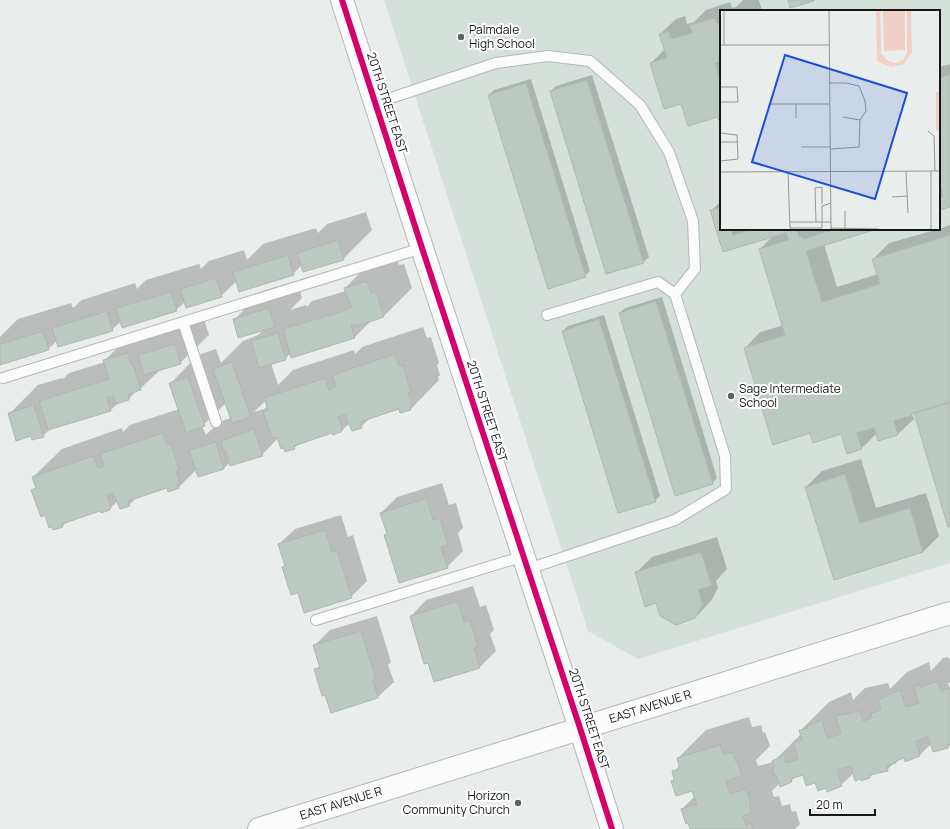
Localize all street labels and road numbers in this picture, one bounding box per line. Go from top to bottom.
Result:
street label: 20TH STREET EAST [363,50,412,157]
street label: 20TH STREET EAST [463,358,512,465]
street label: 20TH STREET EAST [565,666,614,773]
street label: EAST AVENUE R [607,685,694,727]
street label: EAST AVENUE R [298,782,385,824]

